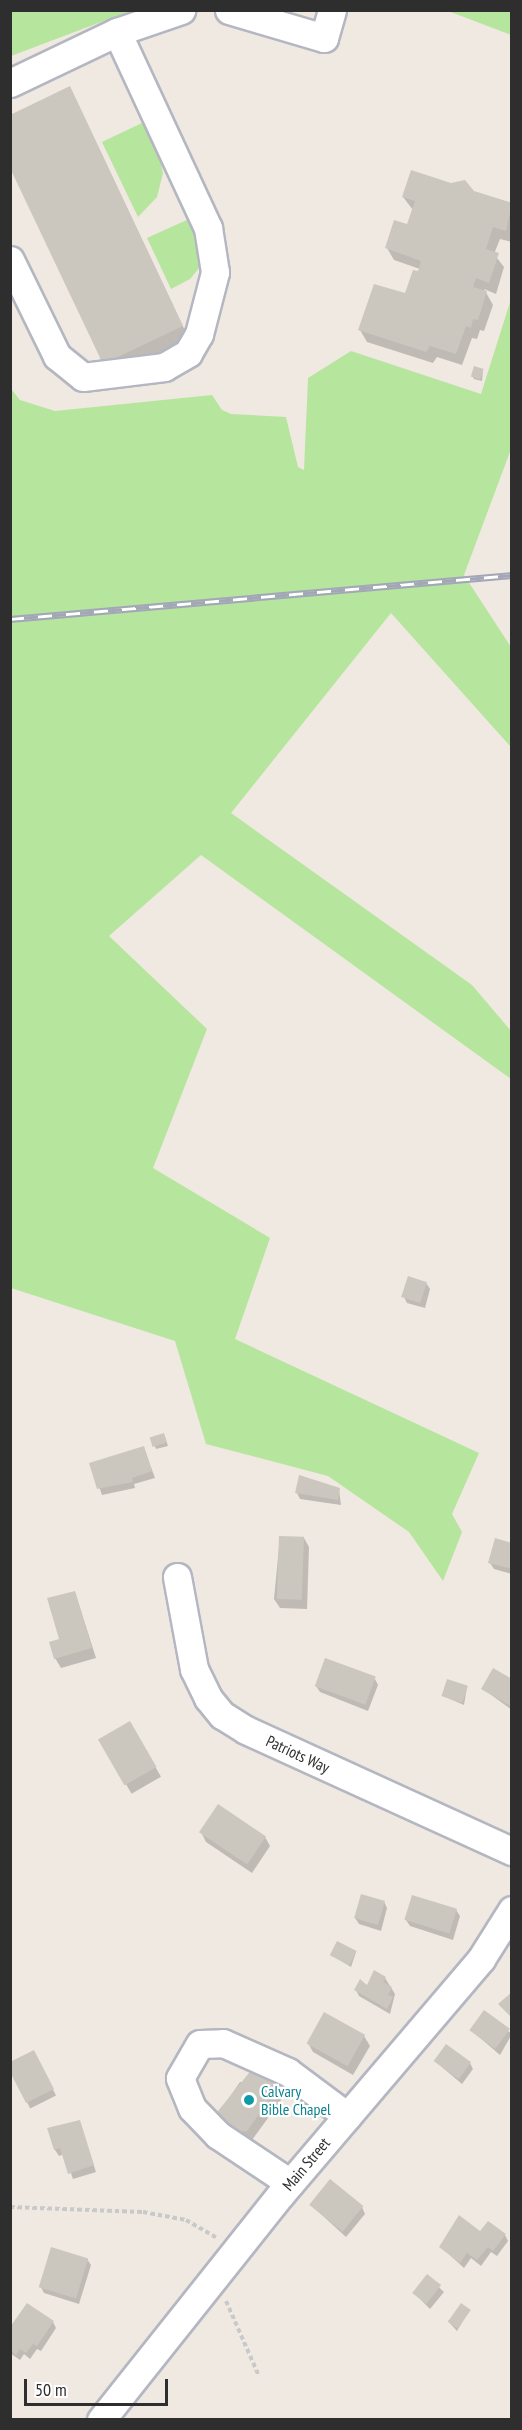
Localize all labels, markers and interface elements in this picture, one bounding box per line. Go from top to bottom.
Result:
street label: Patriots Way [263,1731,333,1777]
place label: Calvary Bible Chapel [261,2081,331,2119]
marker: Calvary Bible Chapel [242,2093,256,2107]
street label: Main Street [278,2133,334,2195]
scale bar [27,2367,171,2405]
text: 50 m [35,2378,67,2401]

